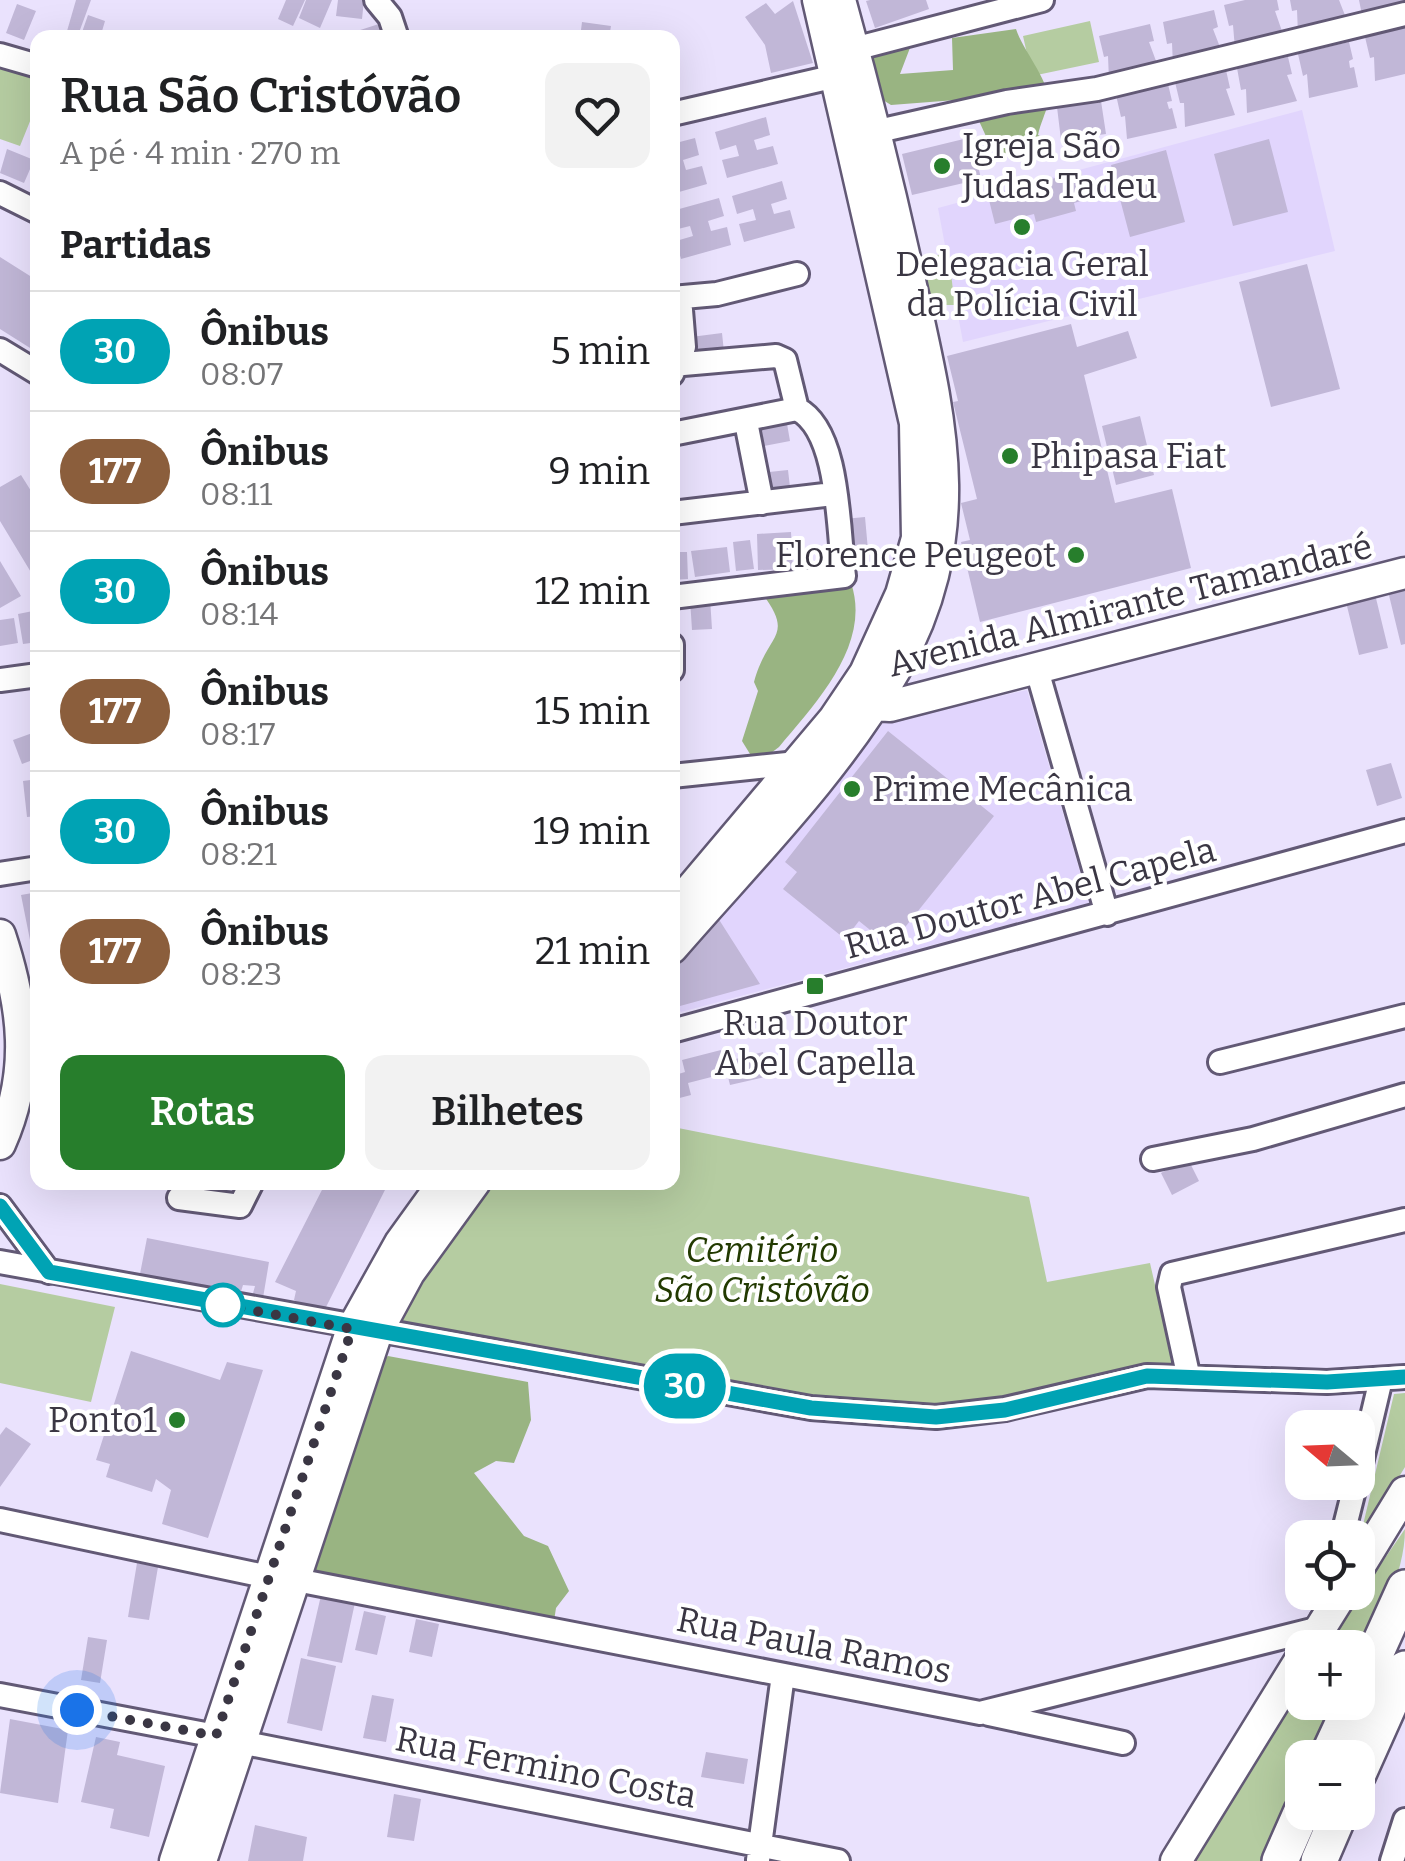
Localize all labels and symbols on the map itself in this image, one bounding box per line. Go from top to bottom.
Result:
place label: Igreja São Judas Tadeu [961,125,1157,207]
marker: Igreja São Judas Tadeu [931,155,953,177]
marker: Delegacia Geral da Polícia Civil [1011,216,1033,238]
place label: Delegacia Geral da Polícia Civil [895,243,1149,325]
place label: Phipasa Fiat [1030,435,1227,477]
marker: Phipasa Fiat [999,445,1021,467]
street label: Avenida Almirante Tamandaré [884,525,1376,685]
place label: Florence Peugeot [775,534,1056,576]
marker: Florence Peugeot [1065,544,1087,566]
place label: Prime Mecânica [872,768,1133,810]
marker: Prime Mecânica [841,778,863,800]
street label: Rua Doutor Abel Capela [840,828,1220,968]
marker: Rua Doutor Abel Capella [804,975,826,997]
place label: Rua Doutor Abel Capella [715,1002,915,1084]
park label: Cemitério São Cristóvão [654,1229,870,1311]
unlabelled marker [202,1284,244,1326]
line badge: 30 [640,1354,730,1418]
place label: Ponto1 [48,1399,157,1441]
marker: Ponto1 [166,1409,188,1431]
north arrow [1285,1410,1375,1500]
street label: Rua Paula Ramos [673,1598,955,1692]
your location [52,1685,102,1735]
street label: Rua Fermino Costa [392,1717,700,1817]

